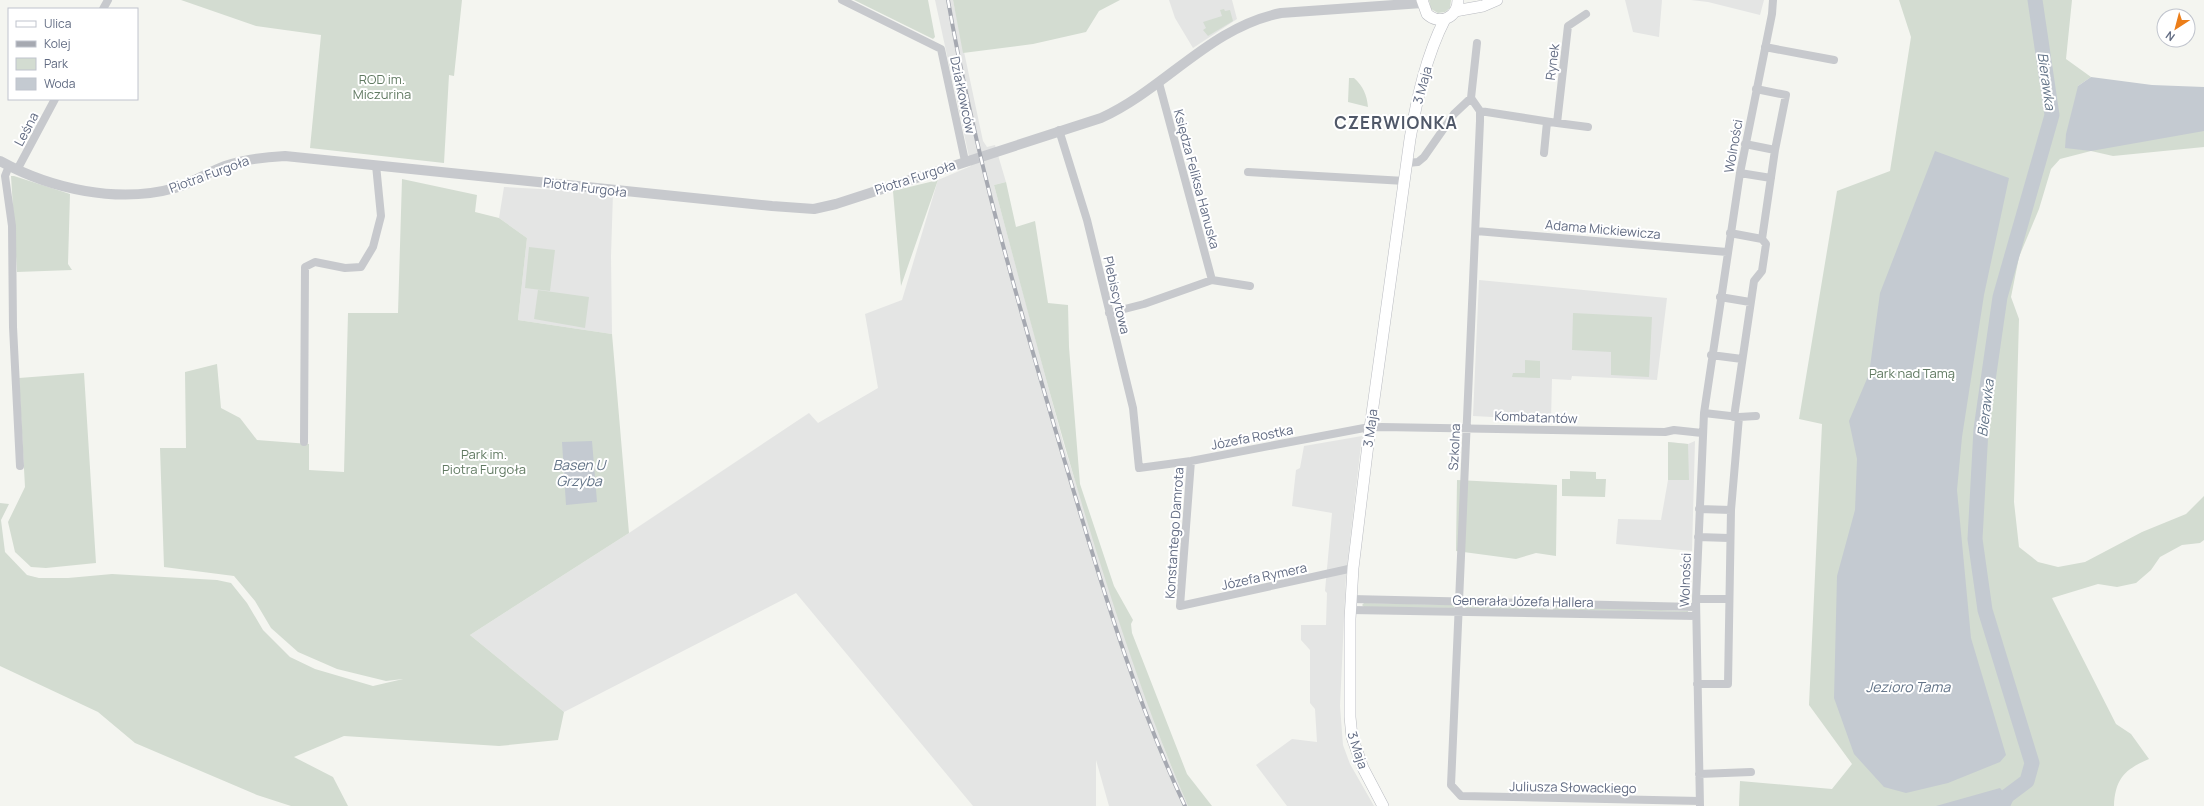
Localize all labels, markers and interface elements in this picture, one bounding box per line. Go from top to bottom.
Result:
legend [8,8,138,100]
north arrow [2156,8,2196,48]
text: Ulica [44,15,71,32]
text: N [2162,28,2177,45]
text: Kolej [44,35,71,52]
street label: Rynek [1541,42,1563,81]
water label: Bierawka [2034,51,2061,112]
text: Park [44,55,69,72]
street label: Działkowców [946,55,980,135]
street label: 3 Maja [1408,64,1436,106]
park label: ROD im. Miczurina [353,70,411,103]
text: Woda [44,75,75,92]
street label: Księdza Feliksa Hanuska [1170,107,1224,251]
street label: Leśna [10,109,42,149]
district label: CZERWIONKA [1334,111,1458,134]
street label: Wolności [1719,118,1747,174]
street label: Piotra Furgoła [166,151,252,197]
street label: Piotra Furgoła [872,155,958,199]
street label: Piotra Furgoła [542,173,628,201]
street label: Adama Mickiewicza [1544,215,1662,243]
street label: Plebiscytowa [1099,254,1135,336]
park label: Park nad Tamą [1869,364,1955,382]
water label: Bierawka [1972,377,1998,438]
street label: Kombatantów [1494,407,1578,427]
street label: 3 Maja [1358,408,1382,448]
street label: Józefa Rostka [1209,420,1295,454]
street label: Szkolna [1444,423,1464,471]
park label: Park im. Piotra Furgoła [442,445,526,478]
water label: Basen U Grzyba [553,455,607,490]
street label: Konstantego Damrota [1160,467,1188,599]
street label: Wolności [1675,553,1695,607]
street label: Józefa Rymera [1220,558,1308,594]
street label: Generała Józefa Hallera [1452,591,1594,611]
water label: Jezioro Tama [1866,677,1951,696]
street label: 3 Maja [1344,729,1372,771]
street label: Juliusza Słowackiego [1509,777,1637,797]

